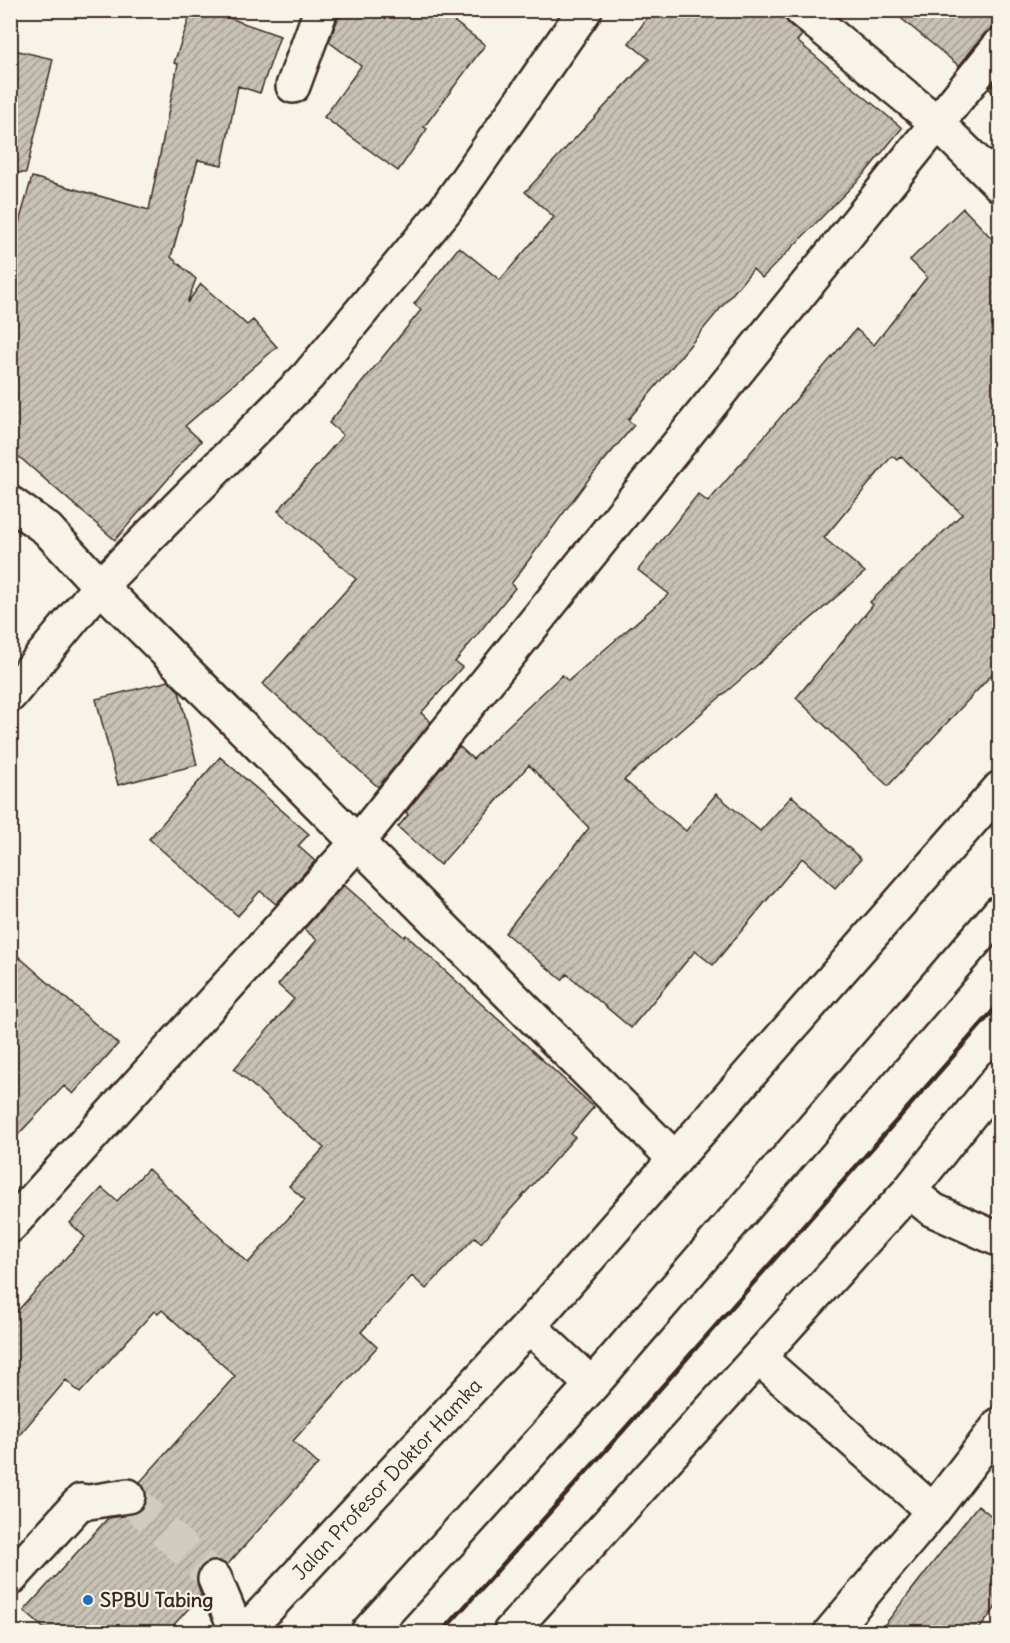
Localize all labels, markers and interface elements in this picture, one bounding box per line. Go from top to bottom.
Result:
street label: Jalan Profesor Doktor Hamka [287,1373,487,1585]
place label: SPBU Tabing [100,1587,214,1612]
marker: SPBU Tabing [81,1593,95,1607]

